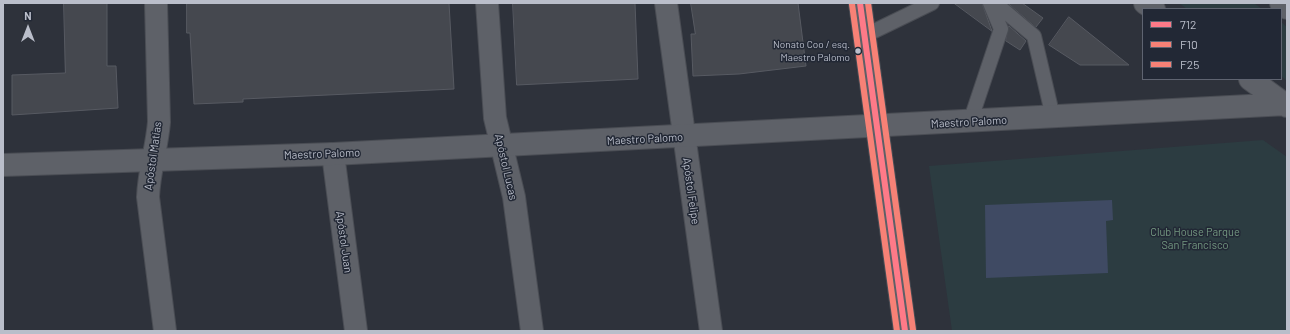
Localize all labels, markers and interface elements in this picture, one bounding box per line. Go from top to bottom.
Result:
north arrow [8,8,48,48]
legend [1142,8,1282,80]
text: N [24,9,32,22]
text: 712 [1180,17,1196,31]
text: F10 [1180,37,1198,51]
place label: Nonato Coo / esq. Maestro Palomo [773,39,850,62]
marker: Nonato Coo / esq. Maestro Palomo [853,46,863,56]
text: F25 [1180,57,1199,71]
street label: Maestro Palomo [931,113,1007,131]
street label: Apóstol Matías [142,121,164,191]
street label: Maestro Palomo [607,130,683,148]
street label: Apóstol Lucas [492,133,520,201]
street label: Maestro Palomo [284,146,360,162]
street label: Apóstol Felipe [680,157,702,225]
street label: Apóstol Juan [333,210,355,274]
park label: Club House Parque San Francisco [1150,225,1240,251]

